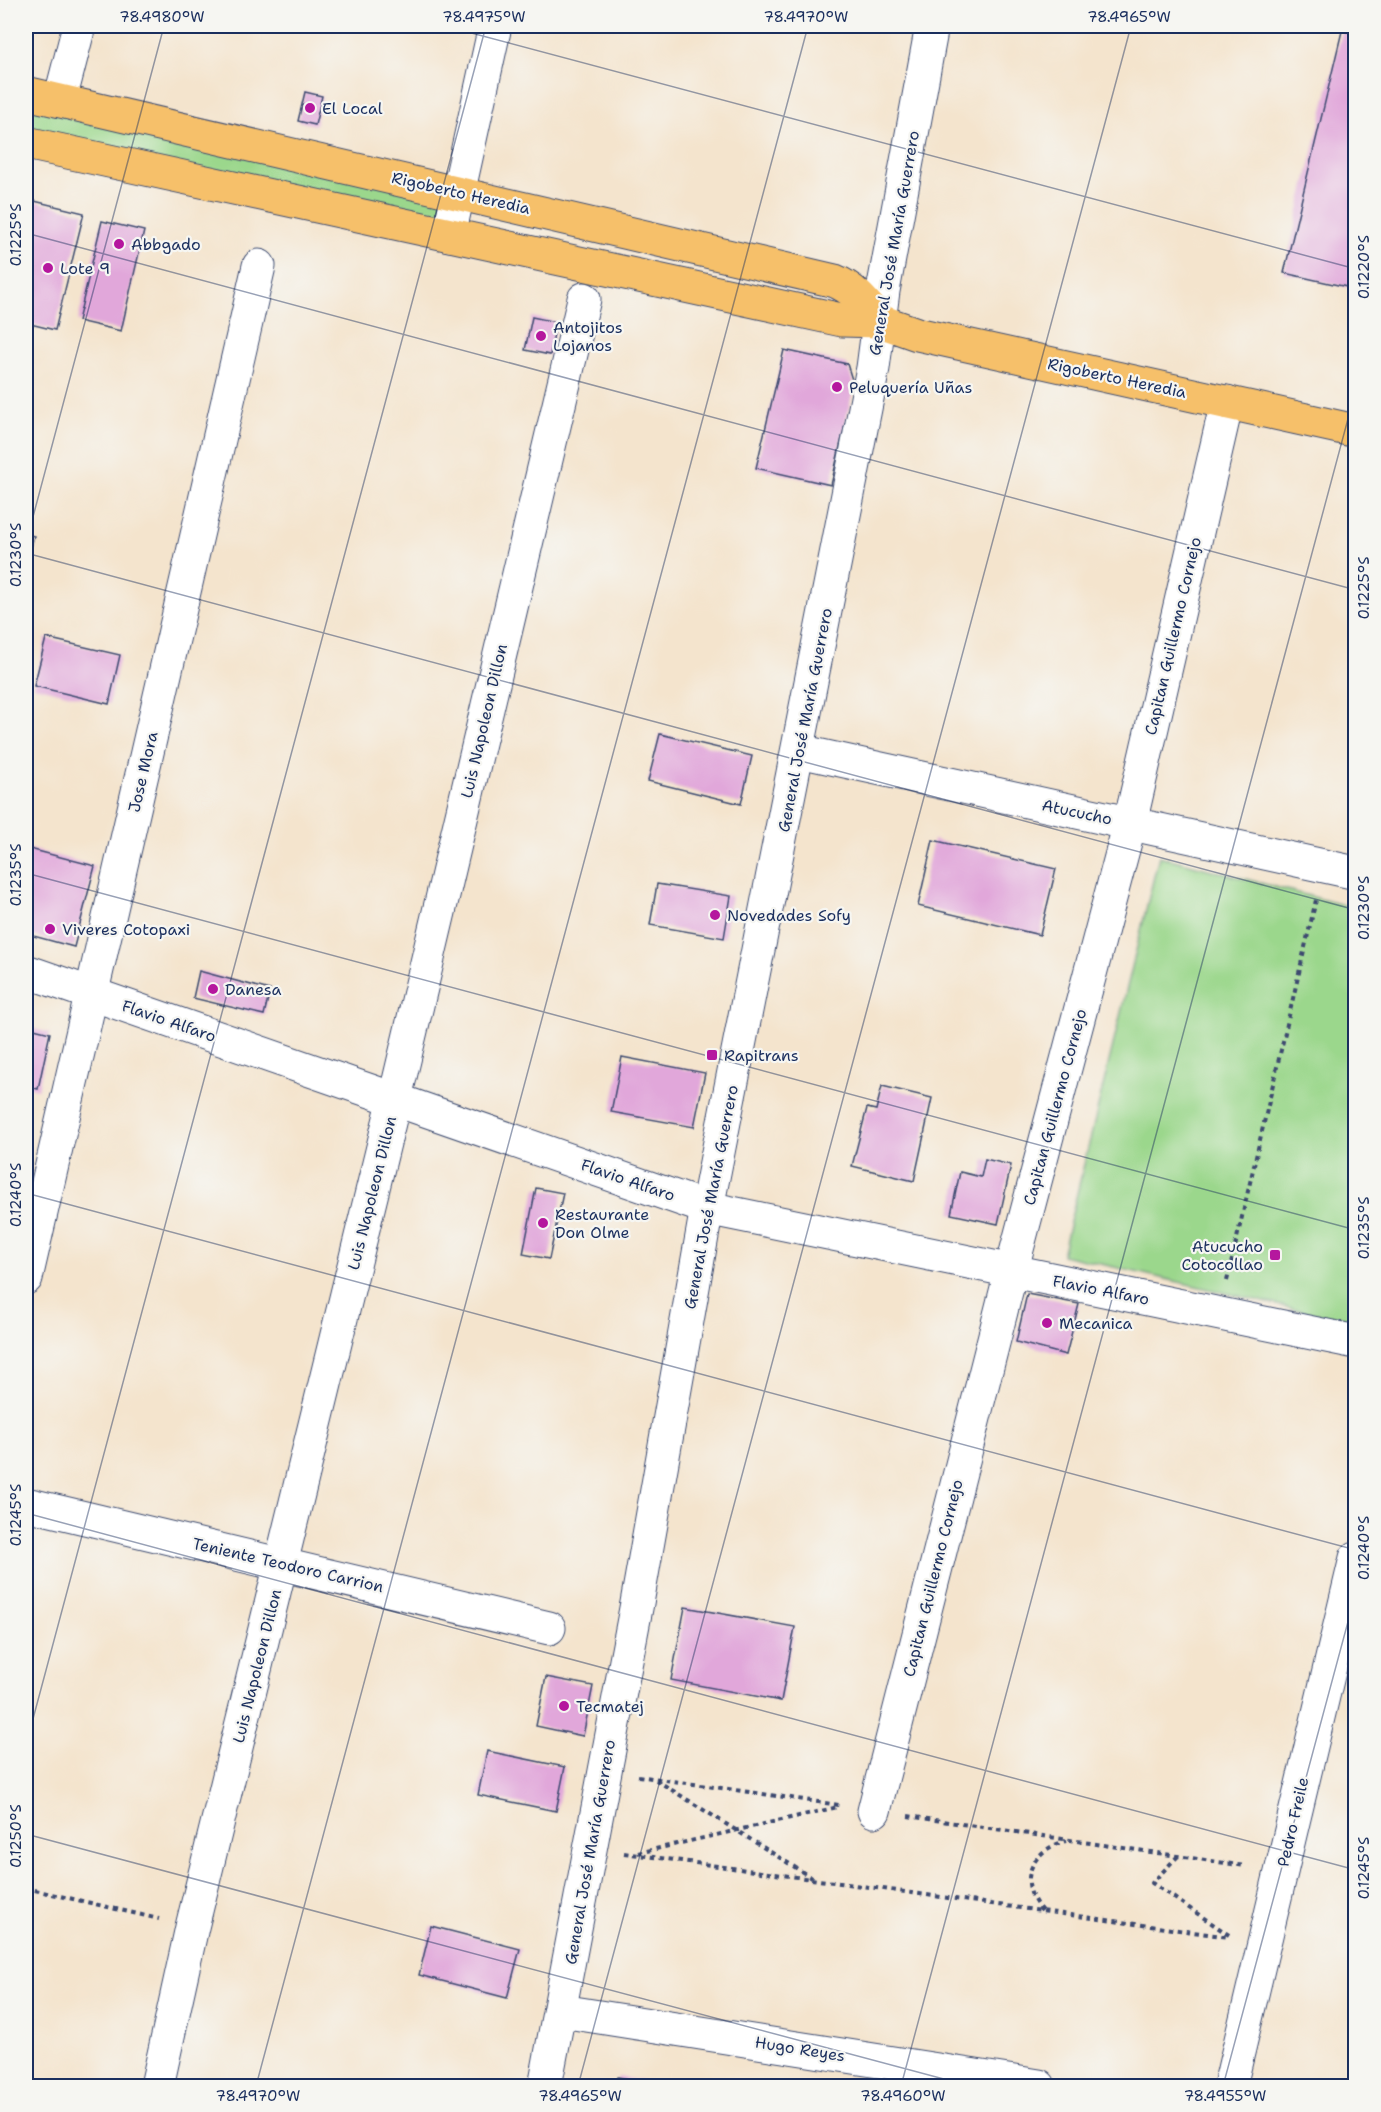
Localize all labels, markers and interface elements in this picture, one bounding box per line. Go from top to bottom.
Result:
text: 78.4980°W [119,7,205,27]
text: 78.4975°W [442,7,526,27]
text: 78.4970°W [764,7,848,27]
text: 78.4965°W [1087,7,1171,27]
place label: El Local [322,98,383,119]
marker: El Local [303,101,317,115]
street label: General José María Guerrero [864,129,924,357]
street label: Rigoberto Heredia [390,167,532,219]
text: 0.1225°S [6,203,26,267]
place label: Abbgado [131,234,201,255]
text: 0.1220°S [1354,235,1374,299]
marker: Abbgado [112,237,126,251]
place label: Lote 9 [60,258,110,279]
marker: Lote 9 [41,261,55,275]
place label: Antojitos Lojanos [553,317,623,356]
marker: Antojitos Lojanos [534,329,548,343]
street label: Rigoberto Heredia [1046,353,1188,403]
place label: Peluquería Uñas [849,377,972,398]
marker: Peluquería Uñas [830,380,844,394]
text: 0.1230°S [6,523,26,587]
street label: Capitan Guillermo Cornejo [1140,535,1206,737]
text: 0.1225°S [1354,556,1374,620]
street label: General José María Guerrero [773,606,837,834]
street label: Luis Napoleon Dillon [456,642,512,800]
street label: Jose Mora [124,729,163,814]
street label: Atucucho [1040,794,1114,830]
text: 0.1235°S [6,843,26,907]
text: 0.1230°S [1354,876,1374,940]
place label: Novedades Sofy [727,905,851,926]
marker: Novedades Sofy [708,908,722,922]
place label: Viveres Cotopaxi [62,919,190,940]
marker: Viveres Cotopaxi [43,922,57,936]
place label: Danesa [225,979,281,1000]
marker: Danesa [206,982,220,996]
street label: Flavio Alfaro [119,995,219,1047]
street label: Capitan Guillermo Cornejo [1019,1006,1091,1208]
place label: Rapitrans [724,1045,799,1066]
marker: Rapitrans [705,1048,719,1062]
street label: General José María Guerrero [679,1083,743,1311]
street label: Luis Napoleon Dillon [343,1114,401,1272]
street label: Flavio Alfaro [578,1154,678,1206]
text: 0.1240°S [6,1163,26,1227]
text: 0.1235°S [1354,1196,1374,1260]
place label: Restaurante Don Olme [555,1204,649,1243]
marker: Restaurante Don Olme [536,1216,550,1230]
place label: Atucucho Cotocollao [1181,1236,1263,1275]
marker: Atucucho Cotocollao [1268,1248,1282,1262]
street label: Flavio Alfaro [1051,1270,1151,1310]
place label: Mecanica [1059,1313,1133,1334]
marker: Mecanica [1040,1316,1054,1330]
street label: Capitan Guillermo Cornejo [898,1477,968,1679]
text: 0.1245°S [6,1484,26,1546]
text: 0.1240°S [1354,1516,1374,1580]
street label: Teniente Teodoro Carrion [190,1533,386,1597]
street label: Luis Napoleon Dillon [228,1587,286,1745]
place label: Tecmatej [576,1696,644,1717]
marker: Tecmatej [557,1699,571,1713]
street label: General José María Guerrero [560,1738,620,1966]
street label: Pedro Freile [1273,1775,1313,1869]
text: 0.1250°S [6,1804,26,1868]
text: 0.1245°S [1354,1837,1374,1899]
street label: Hugo Reyes [753,2032,847,2067]
text: 78.4970°W [216,2086,300,2106]
text: 78.4965°W [538,2086,622,2106]
text: 78.4960°W [860,2086,946,2106]
text: 78.4955°W [1184,2086,1266,2106]

